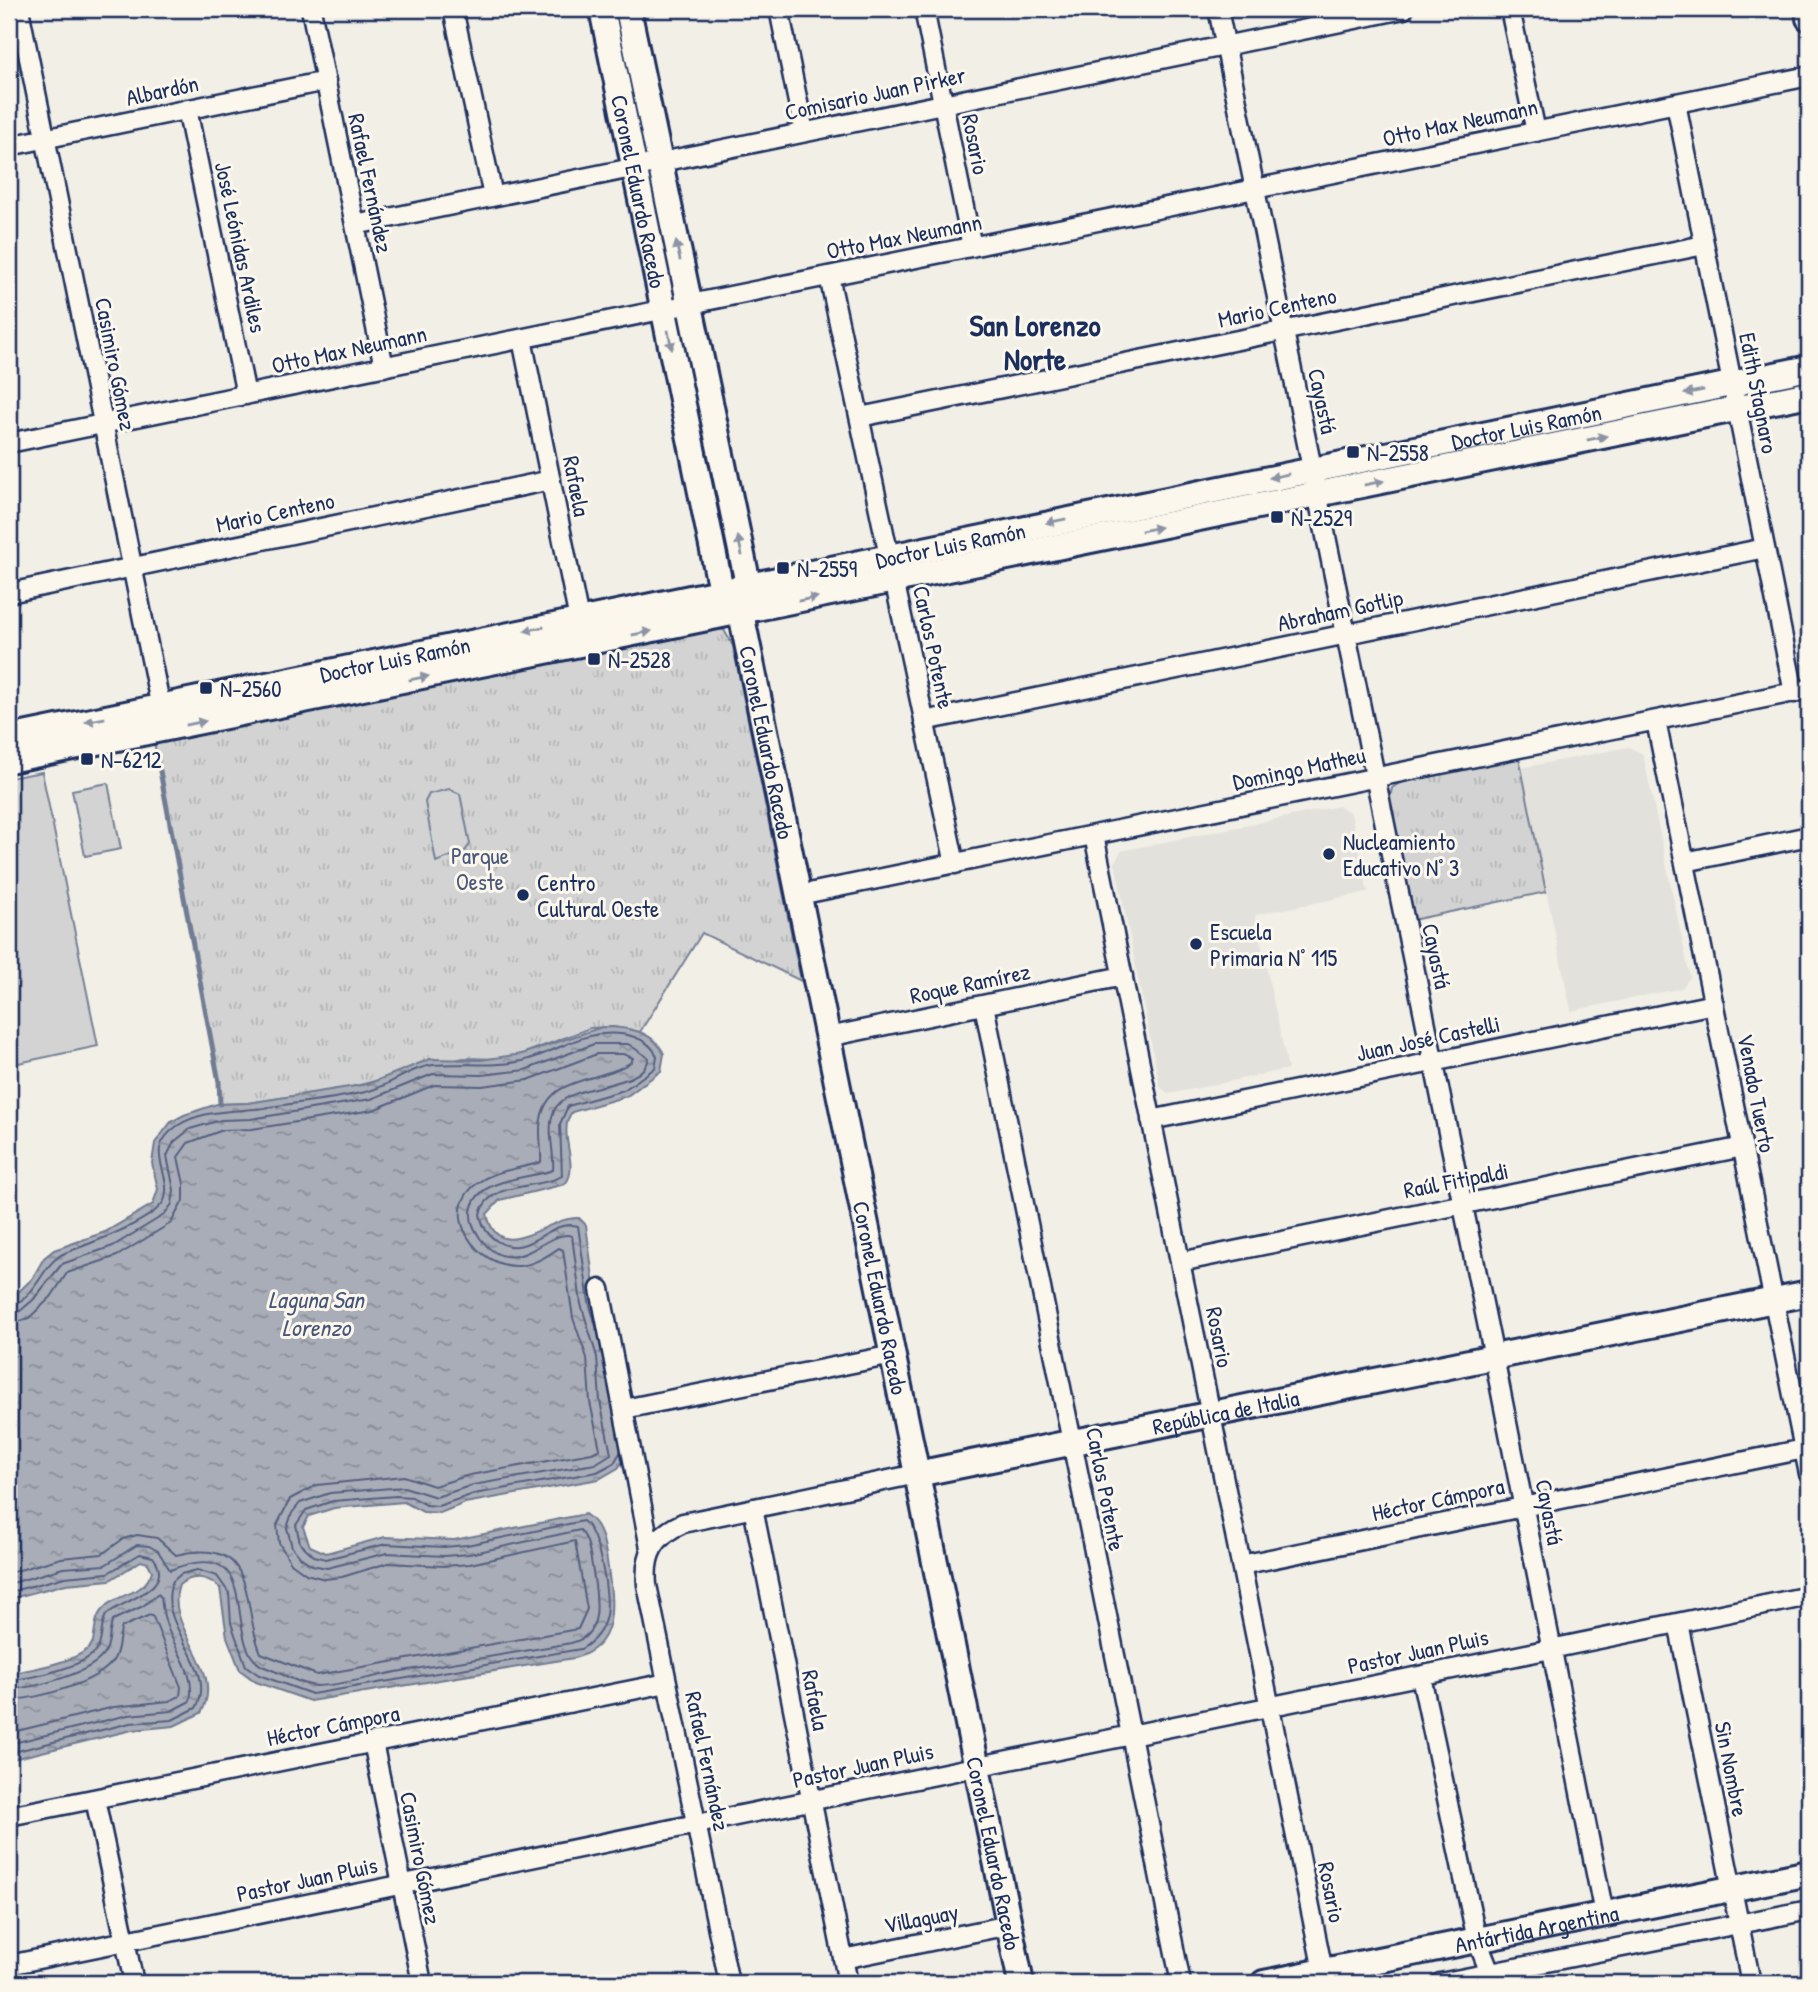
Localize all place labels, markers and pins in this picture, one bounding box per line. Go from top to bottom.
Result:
place label: N-2558 [1367,437,1429,468]
marker: N-2558 [1345,444,1361,460]
place label: N-2529 [1291,502,1352,533]
marker: N-2529 [1269,509,1285,525]
place label: N-2559 [797,553,857,584]
marker: N-2559 [775,560,791,576]
place label: N-2528 [608,644,671,675]
marker: N-2528 [586,651,602,667]
place label: N-2560 [220,673,282,704]
marker: N-2560 [198,680,214,696]
place label: N-6212 [101,744,162,775]
marker: N-6212 [79,751,95,767]
place label: Nucleamiento Educativo N° 3 [1343,826,1459,883]
marker: Nucleamiento Educativo N° 3 [1321,846,1337,862]
place label: Centro Cultural Oeste [537,867,659,924]
marker: Centro Cultural Oeste [515,887,531,903]
place label: Escuela Primaria N° 115 [1210,916,1338,973]
marker: Escuela Primaria N° 115 [1188,936,1204,952]

